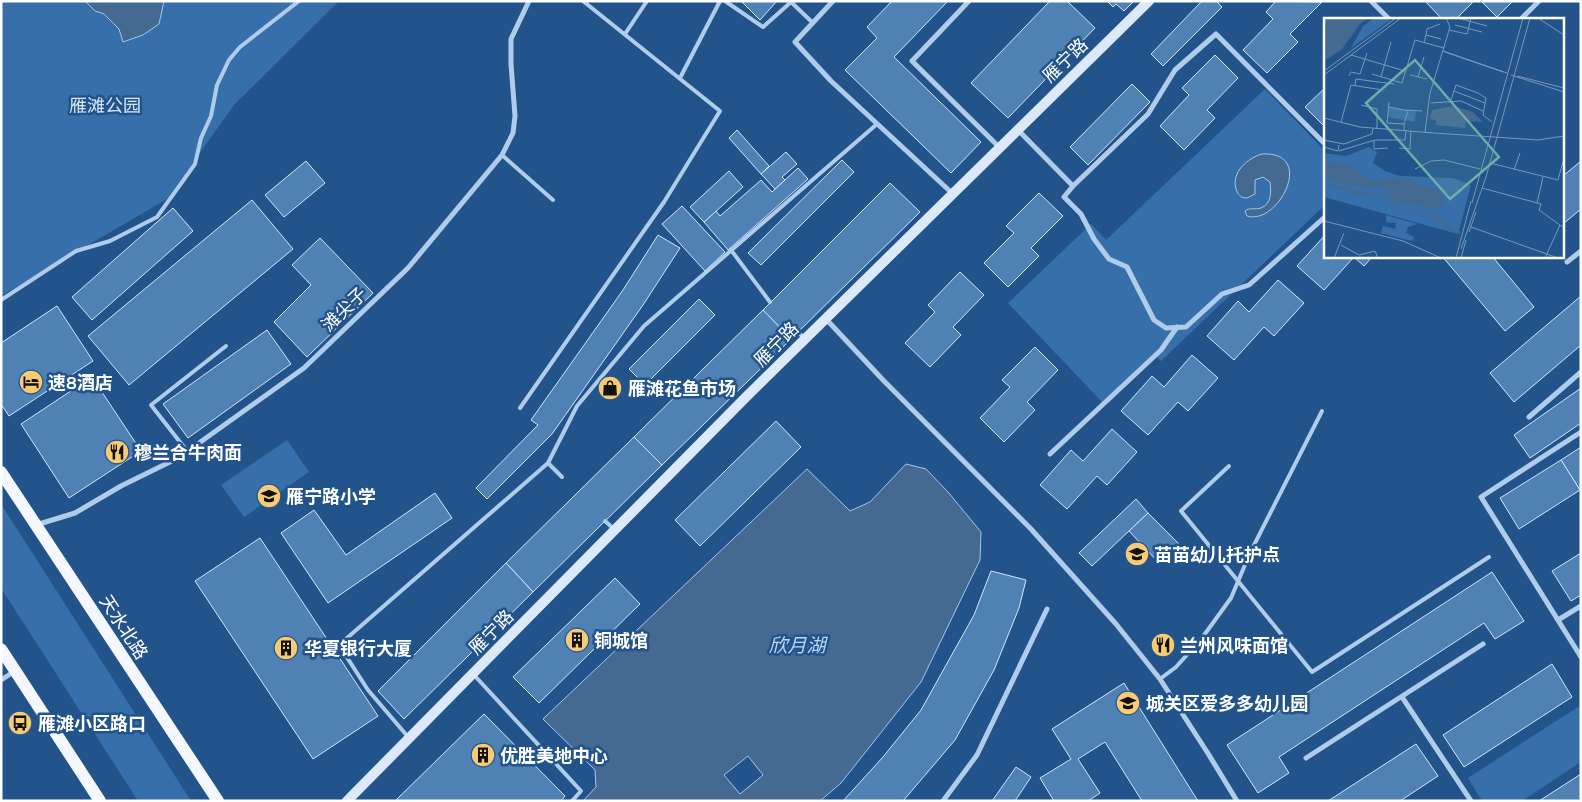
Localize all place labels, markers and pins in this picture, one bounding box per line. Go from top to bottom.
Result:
hotel icon: 速8酒店 [18,369,44,395]
place label: 速8酒店 [48,371,113,394]
shop icon: 雁滩花鱼市场 [597,375,623,401]
place label: 雁滩花鱼市场 [628,377,736,400]
restaurant icon: 穆兰合牛肉面 [104,439,130,465]
place label: 穆兰合牛肉面 [134,441,242,464]
school or university icon: 雁宁路小学 [256,483,282,509]
place label: 雁宁路小学 [286,485,376,508]
school or university icon: 苗苗幼儿托护点 [1124,541,1150,567]
place label: 苗苗幼儿托护点 [1154,543,1280,566]
building icon: 铜城馆 [564,627,590,653]
place label: 铜城馆 [594,629,648,652]
restaurant icon: 兰州风味面馆 [1150,632,1176,658]
place label: 兰州风味面馆 [1180,634,1288,657]
building icon: 华夏银行大厦 [273,635,299,661]
place label: 华夏银行大厦 [304,637,412,660]
school or university icon: 城关区爱多多幼儿园 [1115,690,1141,716]
place label: 城关区爱多多幼儿园 [1146,692,1308,715]
bus stop icon: 雁滩小区路口 [7,710,33,736]
place label: 雁滩小区路口 [38,712,146,735]
building icon: 优胜美地中心 [470,742,496,768]
place label: 优胜美地中心 [500,744,608,767]

